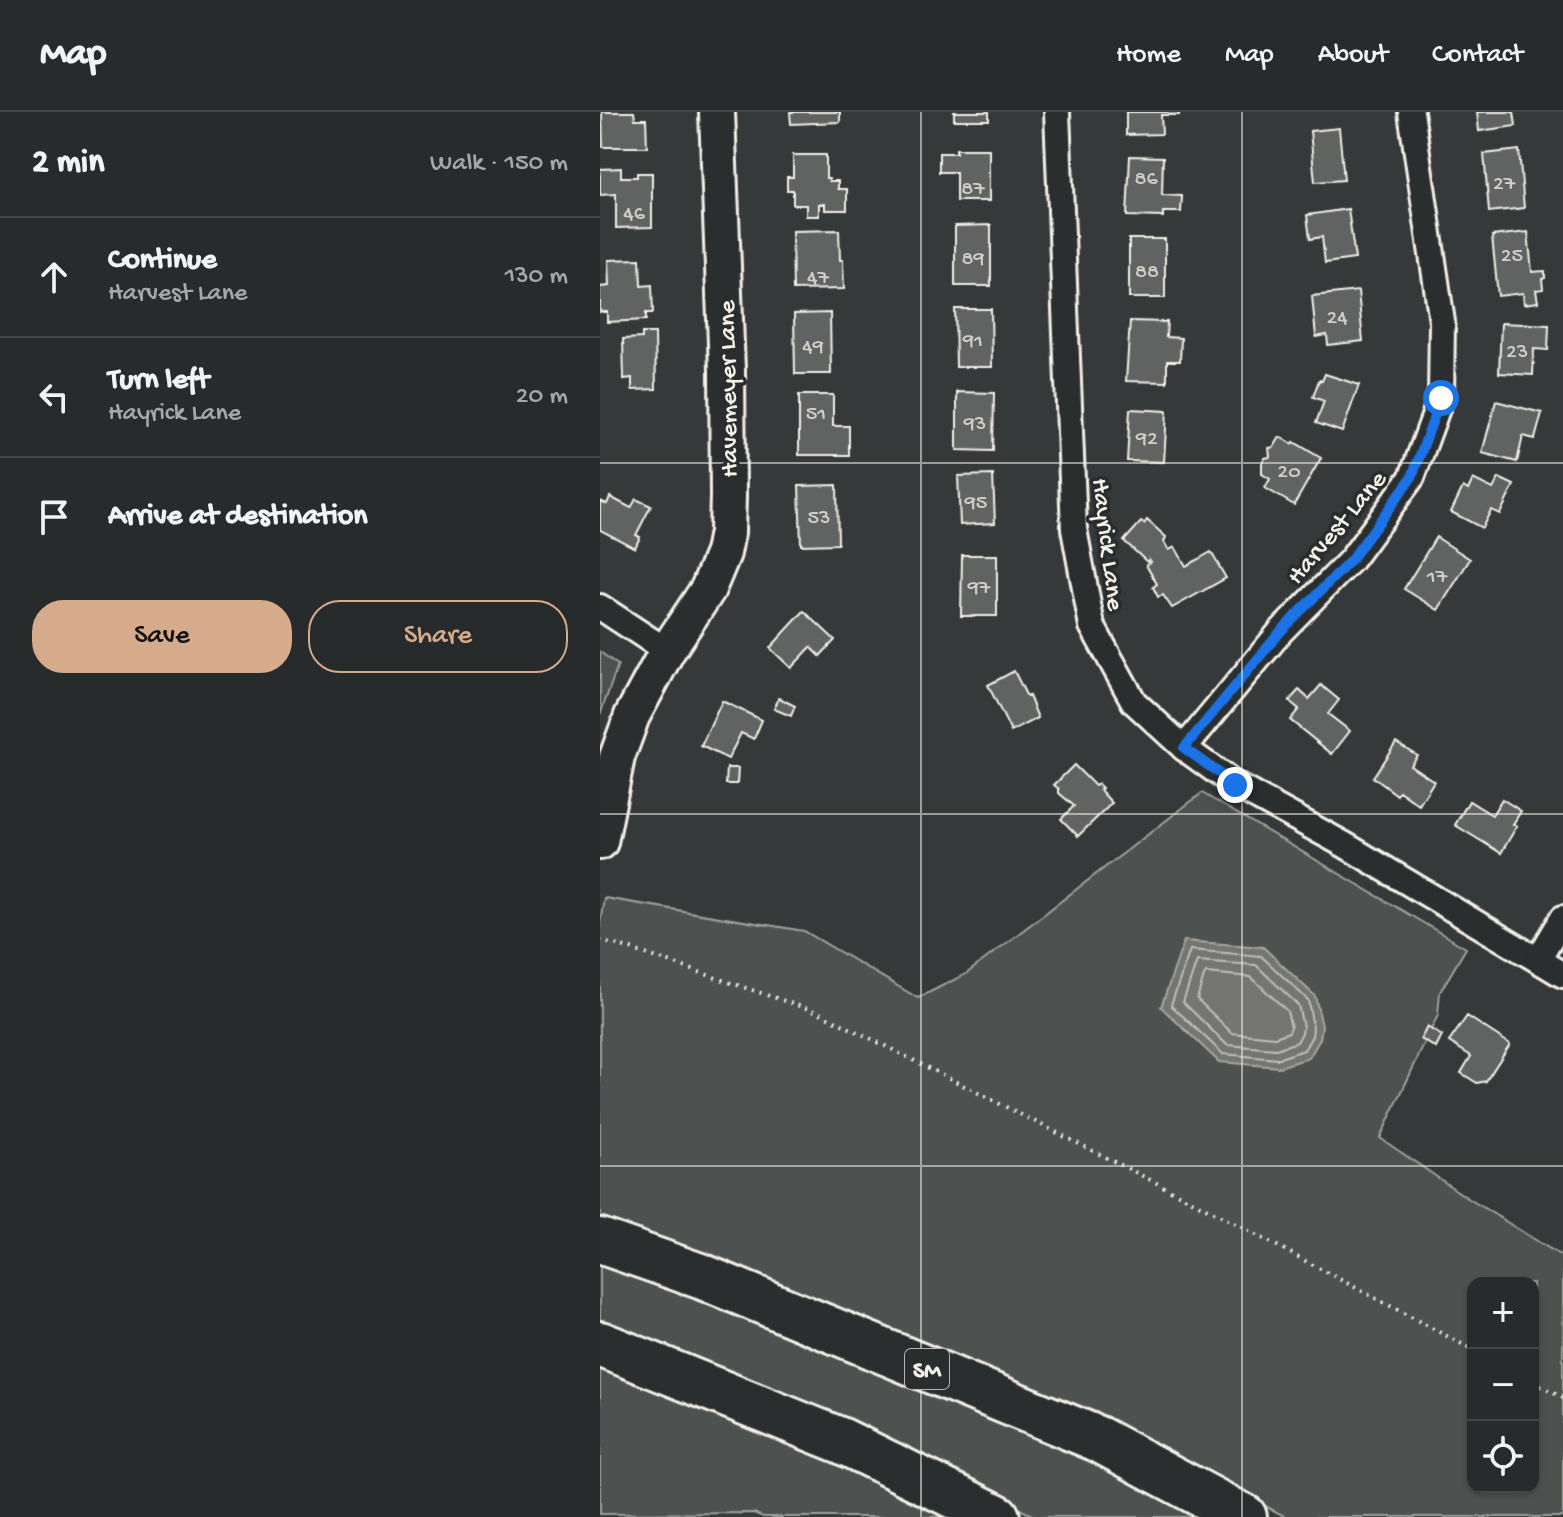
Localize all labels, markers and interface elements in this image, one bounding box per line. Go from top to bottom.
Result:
text: Map [40,33,106,77]
text: Home [1116,39,1181,72]
text: Map [1225,39,1274,72]
text: About [1318,39,1388,72]
text: Contact [1432,39,1523,72]
text: 2 min [32,144,104,184]
text: Walk · 150 m [430,149,568,180]
house number: 86 [1134,167,1158,193]
house number: 27 [1493,172,1516,198]
house number: 87 [961,177,985,203]
house number: 46 [623,202,646,228]
text: Continue [108,244,217,279]
house number: 25 [1501,244,1523,270]
house number: 89 [961,247,985,273]
icon: ahead [32,255,76,299]
house number: 88 [1135,260,1159,286]
text: 130 m [505,262,568,293]
house number: 47 [807,266,829,292]
text: Harvest Lane [108,279,247,310]
street label: Havemeyer Lane [713,299,748,478]
house number: 24 [1326,306,1348,332]
house number: 91 [962,329,983,355]
house number: 49 [802,335,824,361]
house number: 23 [1506,340,1528,366]
text: Turn left [108,364,209,399]
icon: left [32,375,76,419]
route start [1423,380,1459,416]
text: 20 m [516,382,568,413]
text: Hayrick Lane [108,399,241,430]
house number: 51 [806,402,826,428]
house number: 93 [963,412,986,438]
house number: 92 [1135,427,1158,453]
house number: 20 [1277,460,1301,486]
street label: Harvest Lane [1282,465,1396,592]
street label: Hayrick Lane [1082,477,1129,613]
house number: 95 [964,491,987,517]
icon: arrive [32,495,76,539]
text: Arrive at destination [108,500,368,535]
house number: 53 [808,506,831,532]
house number: 17 [1426,565,1448,591]
house number: 97 [967,576,991,602]
button: Save [32,600,292,673]
button: Share [308,600,568,673]
route end [1217,767,1253,803]
map controls [1467,1277,1539,1493]
button: + [1467,1277,1539,1349]
road number: SM [905,1349,949,1389]
button: − [1467,1349,1539,1421]
button: locate [1467,1421,1539,1493]

